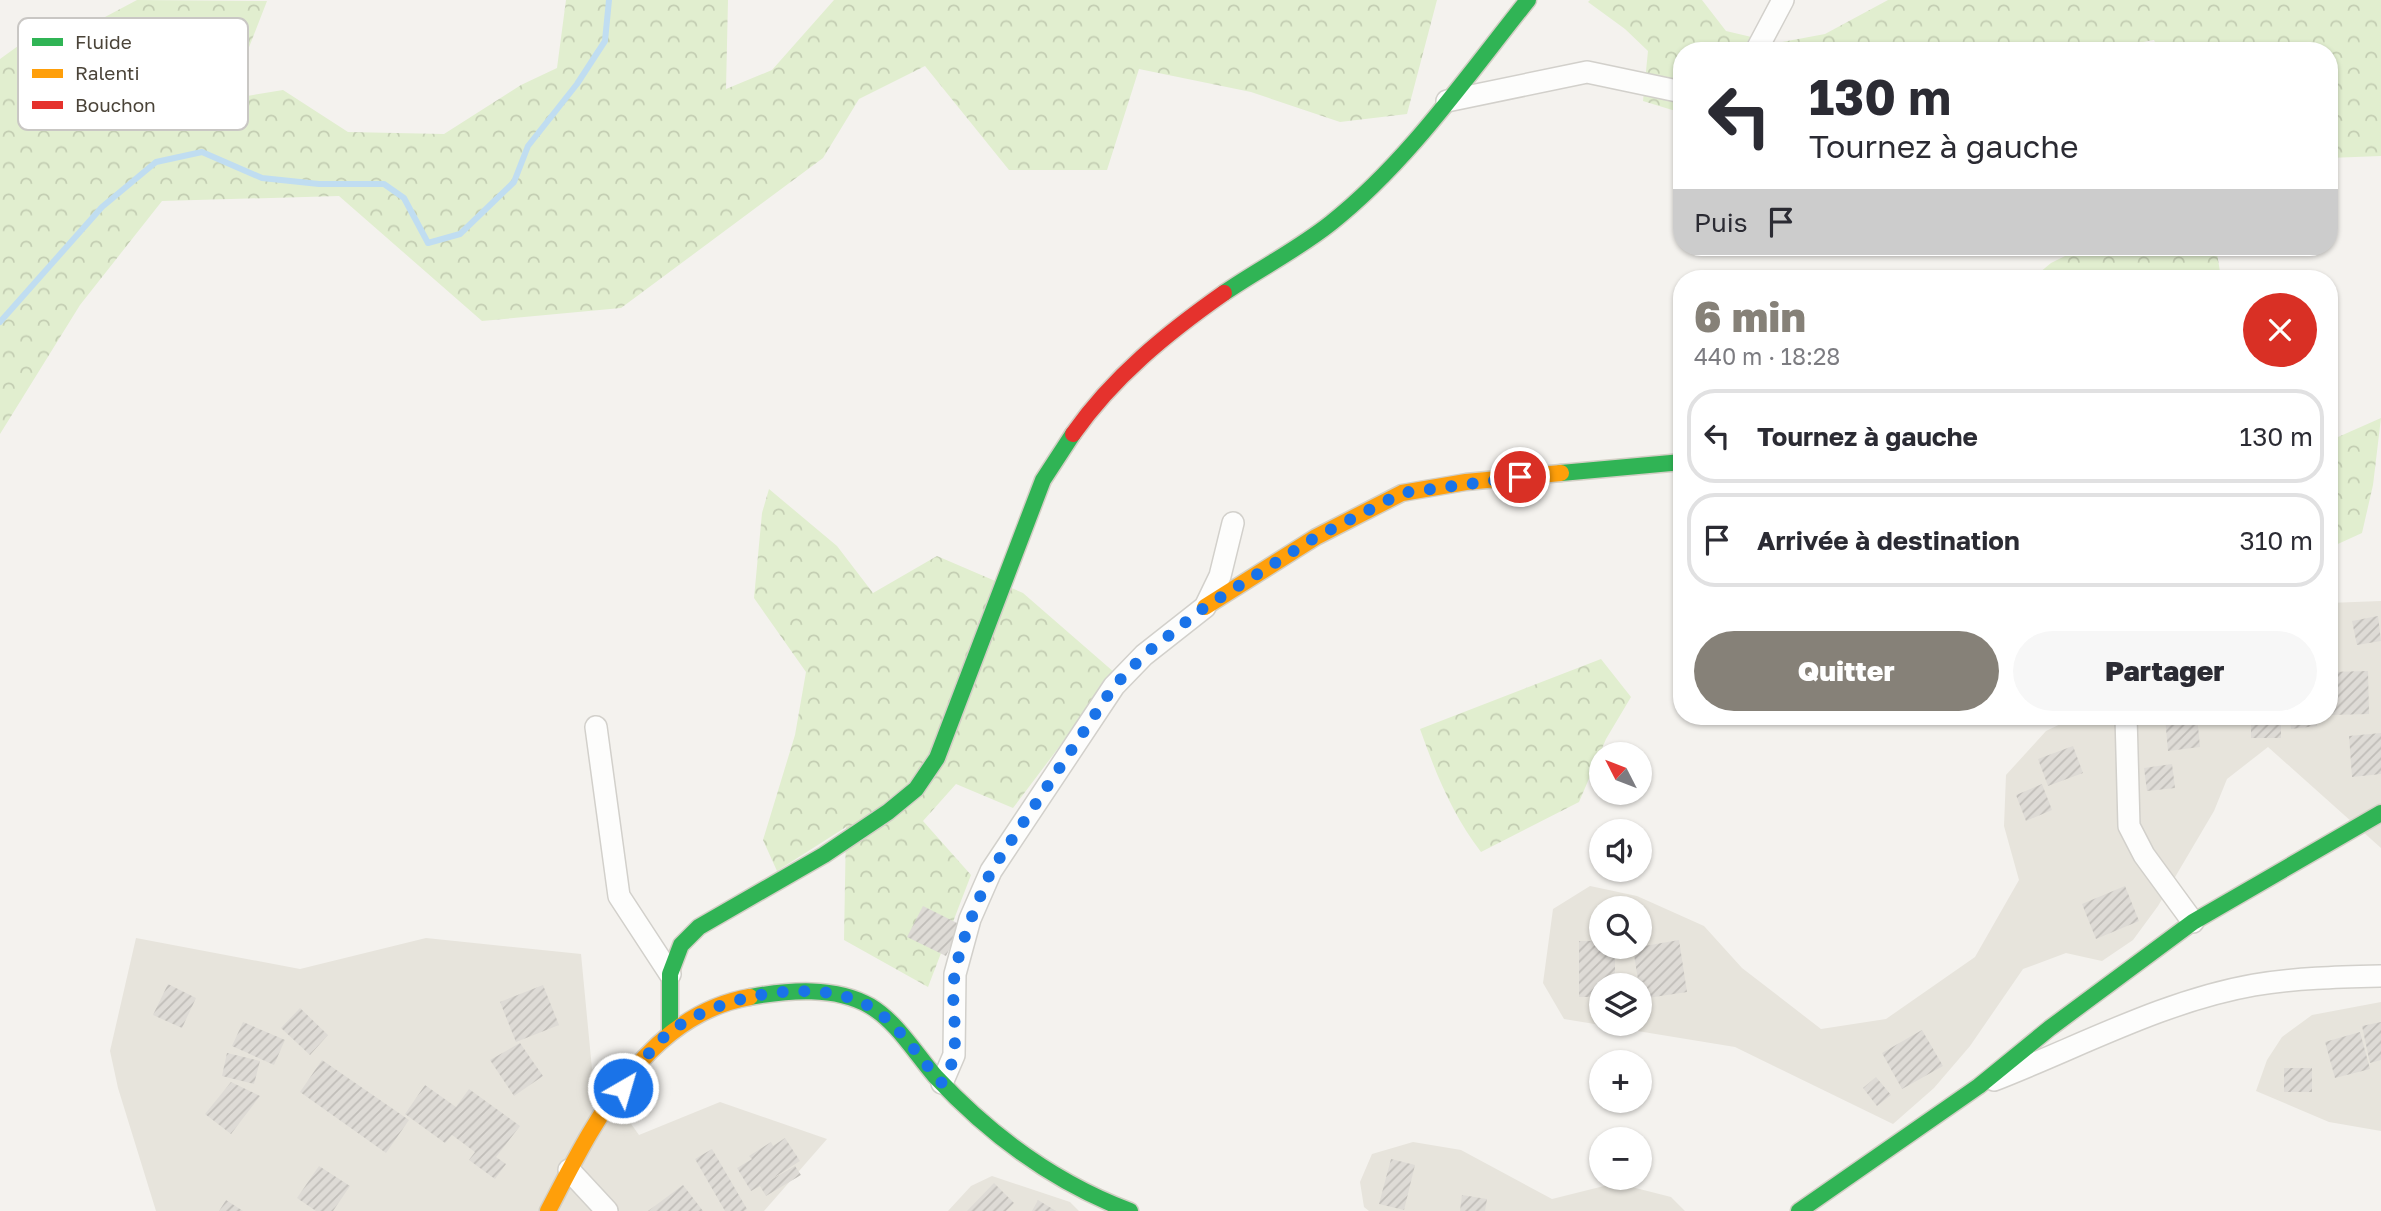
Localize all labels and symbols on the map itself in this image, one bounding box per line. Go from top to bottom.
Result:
legend [18,18,248,130]
text: Fluide [75,30,132,53]
text: Ralenti [75,61,140,84]
text: Bouchon [75,93,156,116]
pin [1490,447,1550,507]
north arrow [1589,742,1652,805]
position arrow [586,1051,660,1125]

